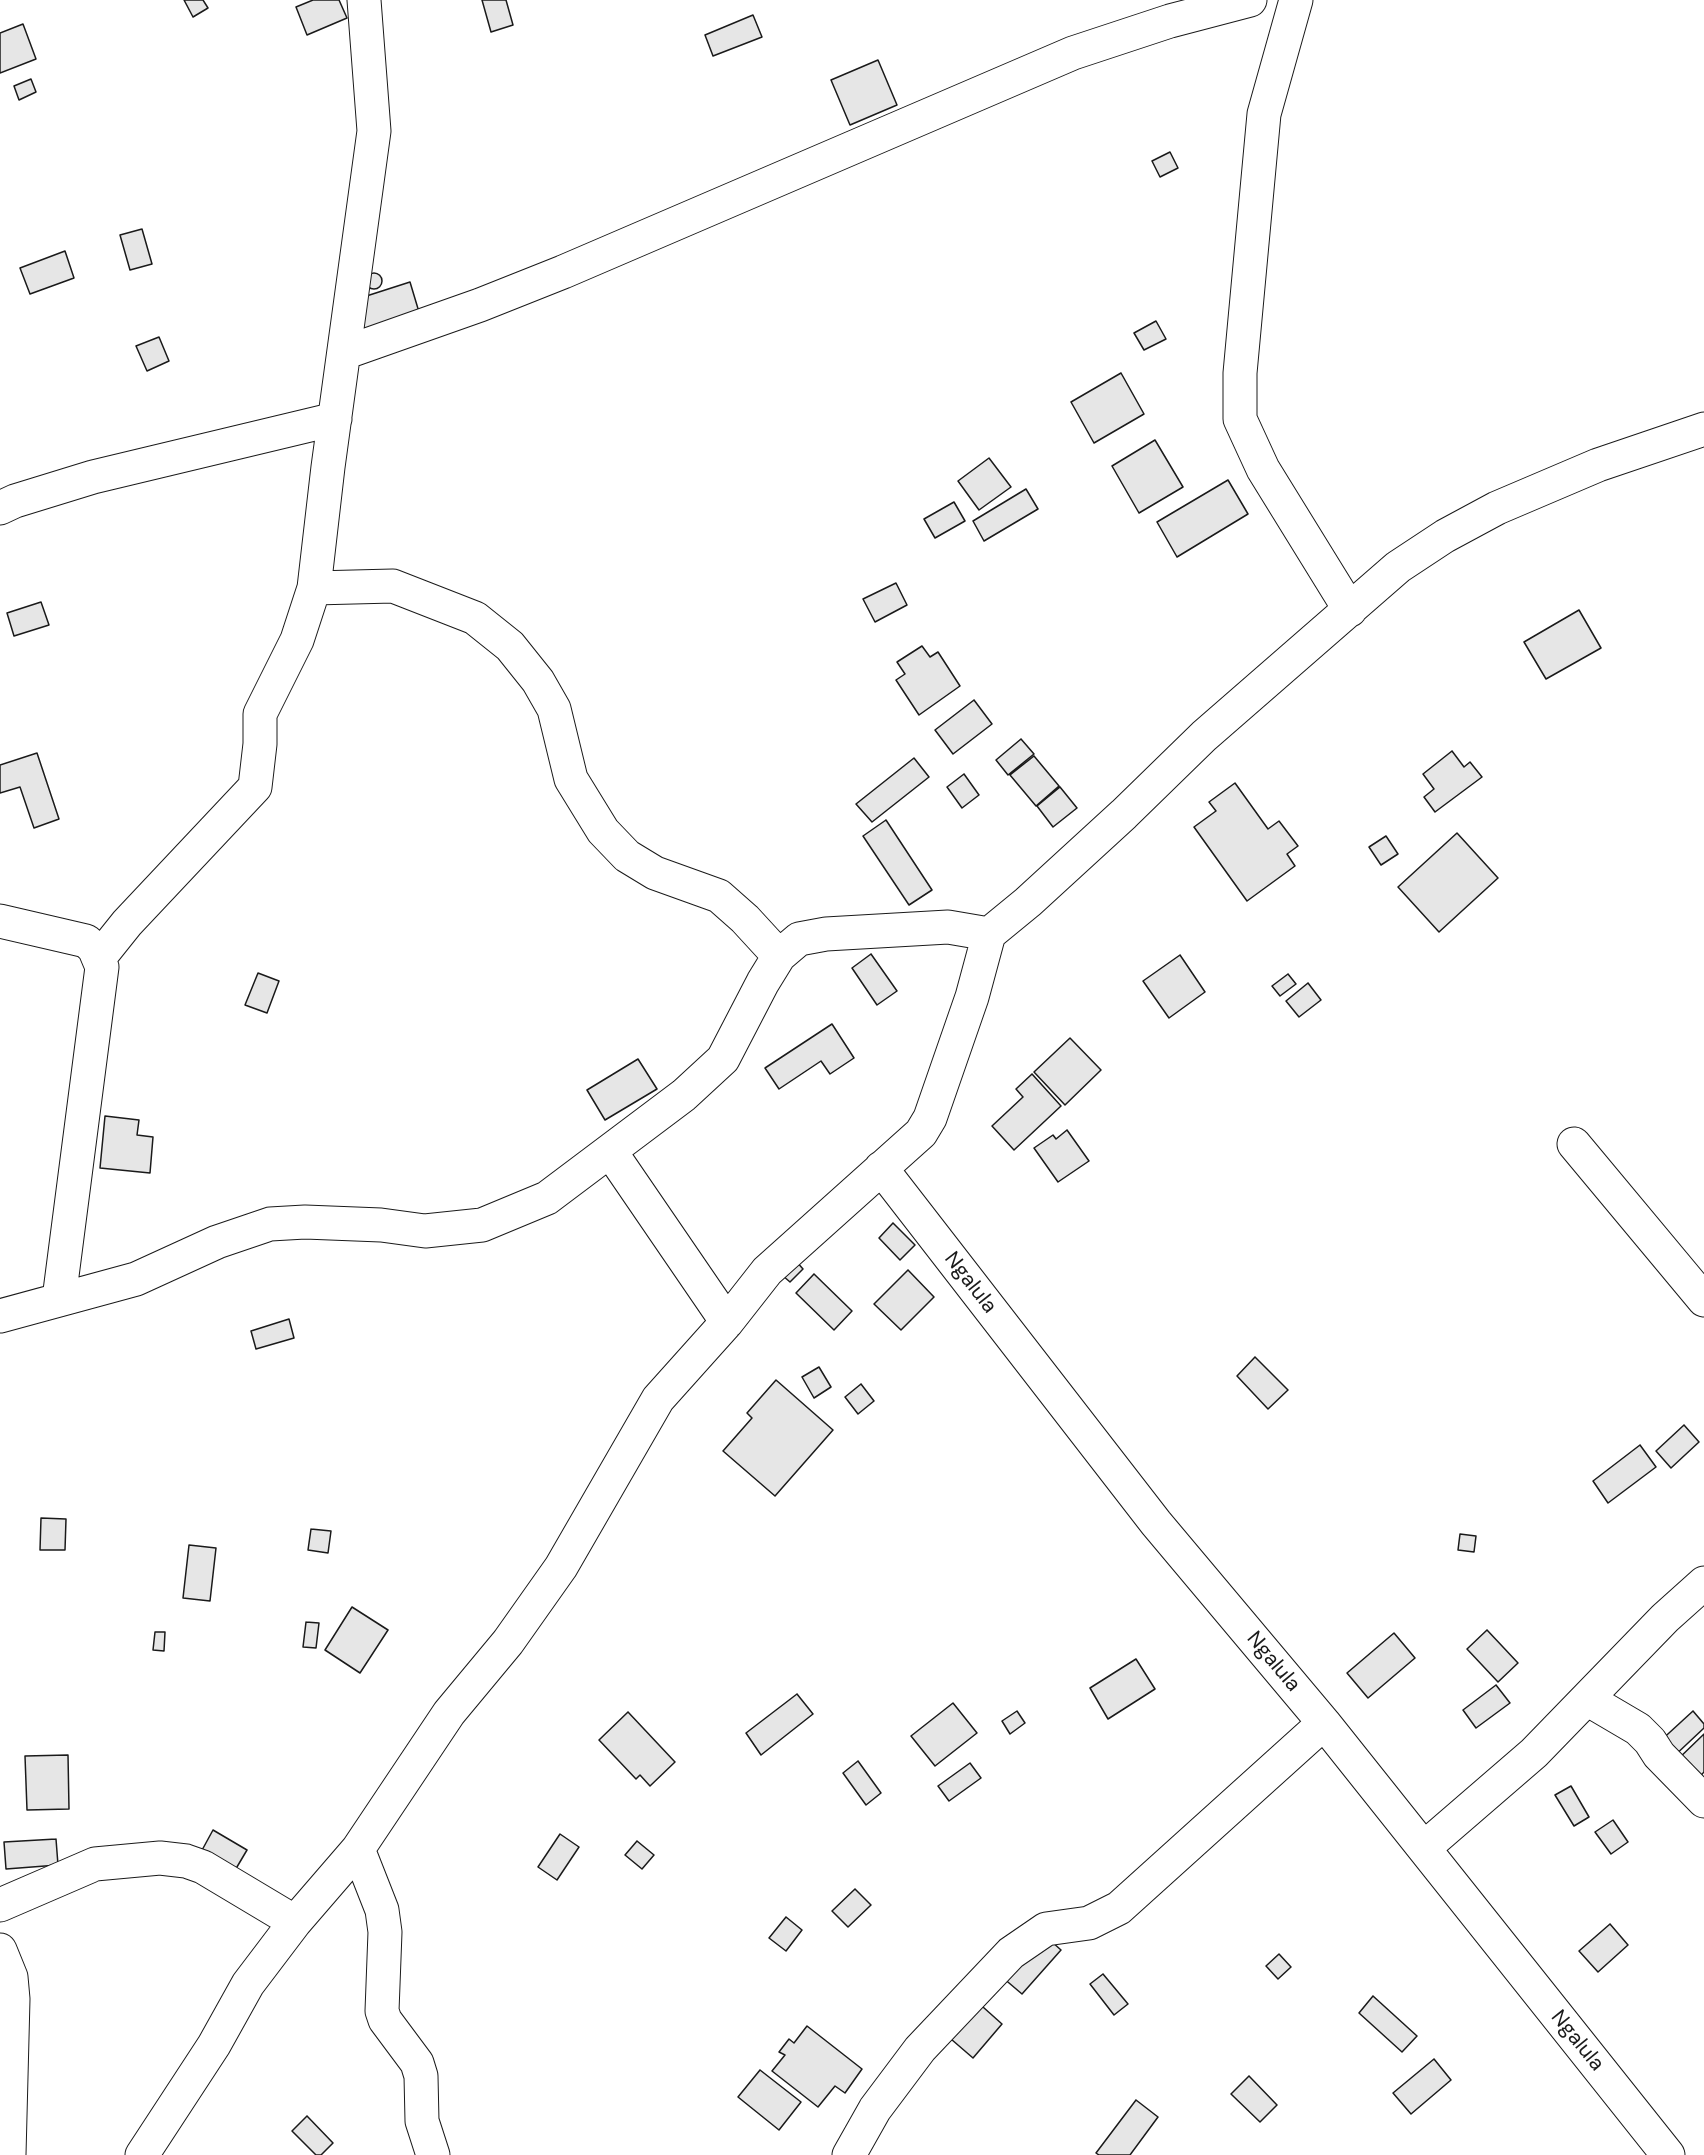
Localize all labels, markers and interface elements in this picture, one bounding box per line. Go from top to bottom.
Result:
street label: Ngalula [938,1247,1002,1319]
street label: Ngalula [1241,1627,1305,1697]
street label: Ngalula [1545,2006,1609,2076]

